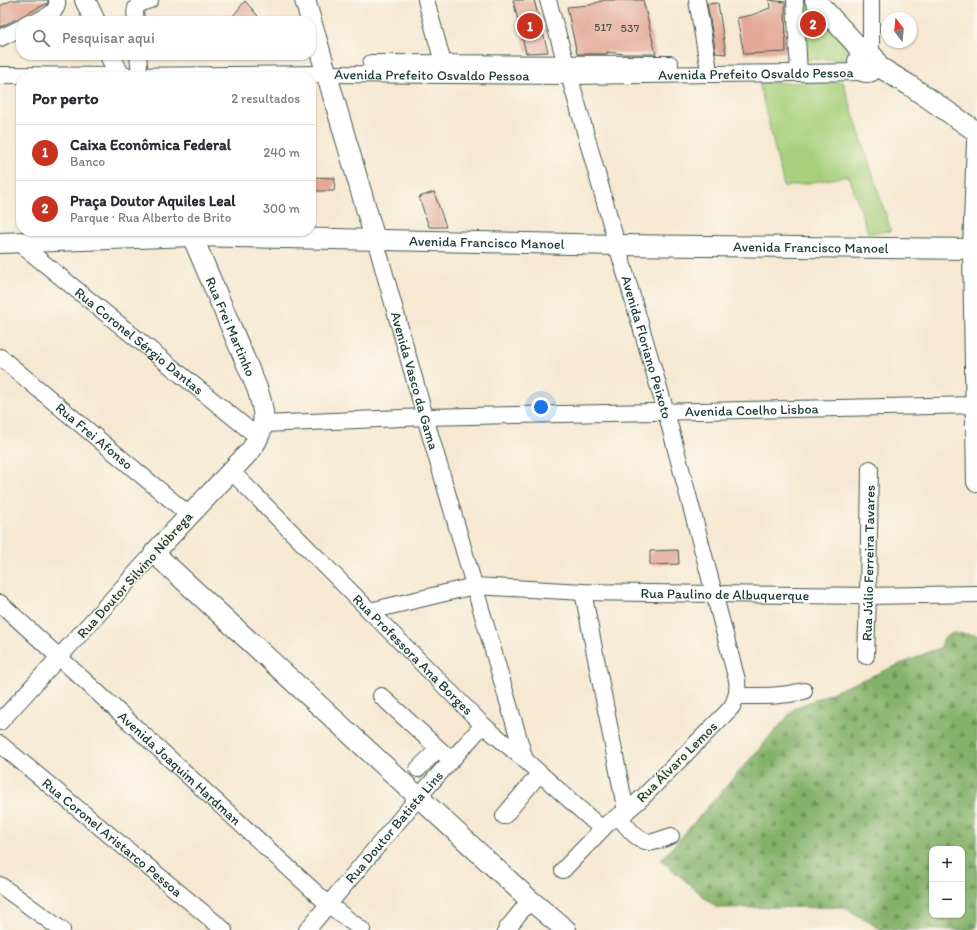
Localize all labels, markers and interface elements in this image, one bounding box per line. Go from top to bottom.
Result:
pin: 2 [800,9,826,39]
pin: 1 [517,11,543,41]
north arrow [881,12,917,48]
search box [16,16,316,60]
house number: 517 [594,20,612,34]
house number: 537 [621,21,639,35]
icon: search [30,27,52,49]
text: Pesquisar aqui [62,29,155,47]
street label: Avenida Prefeito Osvaldo Pessoa [658,64,854,83]
street label: Avenida Prefeito Osvaldo Pessoa [334,66,530,84]
text: Por perto [32,88,99,108]
text: 2 resultados [231,91,300,106]
text: Caixa Econômica Federal [70,136,231,154]
text: 1 [42,145,48,160]
text: 240 m [263,145,300,160]
text: Banco [70,154,105,169]
text: Praça Doutor Aquiles Leal [70,192,236,210]
text: 2 [42,201,48,216]
text: 300 m [263,201,300,216]
text: Parque · Rua Alberto de Brito [70,210,231,225]
street label: Avenida Francisco Manoel [409,232,565,252]
street label: Avenida Francisco Manoel [733,238,889,257]
street label: Rua Frei Martinho [202,274,260,379]
street label: Avenida Floriano Peixoto [618,274,676,421]
street label: Rua Coronel Sérgio Dantas [72,283,207,398]
street label: Avenida Vasco da Gama [387,310,443,452]
your location [531,397,551,417]
street label: Rua Frei Afonso [52,399,136,473]
street label: Avenida Coelho Lisboa [685,400,820,420]
street label: Rua Júlio Ferreira Tavares [858,485,878,641]
street label: Rua Doutor Silvino Nóbrega [74,508,197,642]
street label: Rua Paulino de Albuquerque [640,584,810,604]
street label: Rua Professora Ana Borges [349,590,477,719]
street label: Avenida Joaquim Hardman [115,707,245,829]
street label: Rua Álvaro Lemos [633,718,721,806]
street label: Rua Doutor Batista Lins [342,767,447,887]
street label: Rua Coronel Aristarco Pessoa [39,774,186,900]
map controls [929,846,965,918]
button: + [929,846,965,882]
button: − [929,882,965,918]

